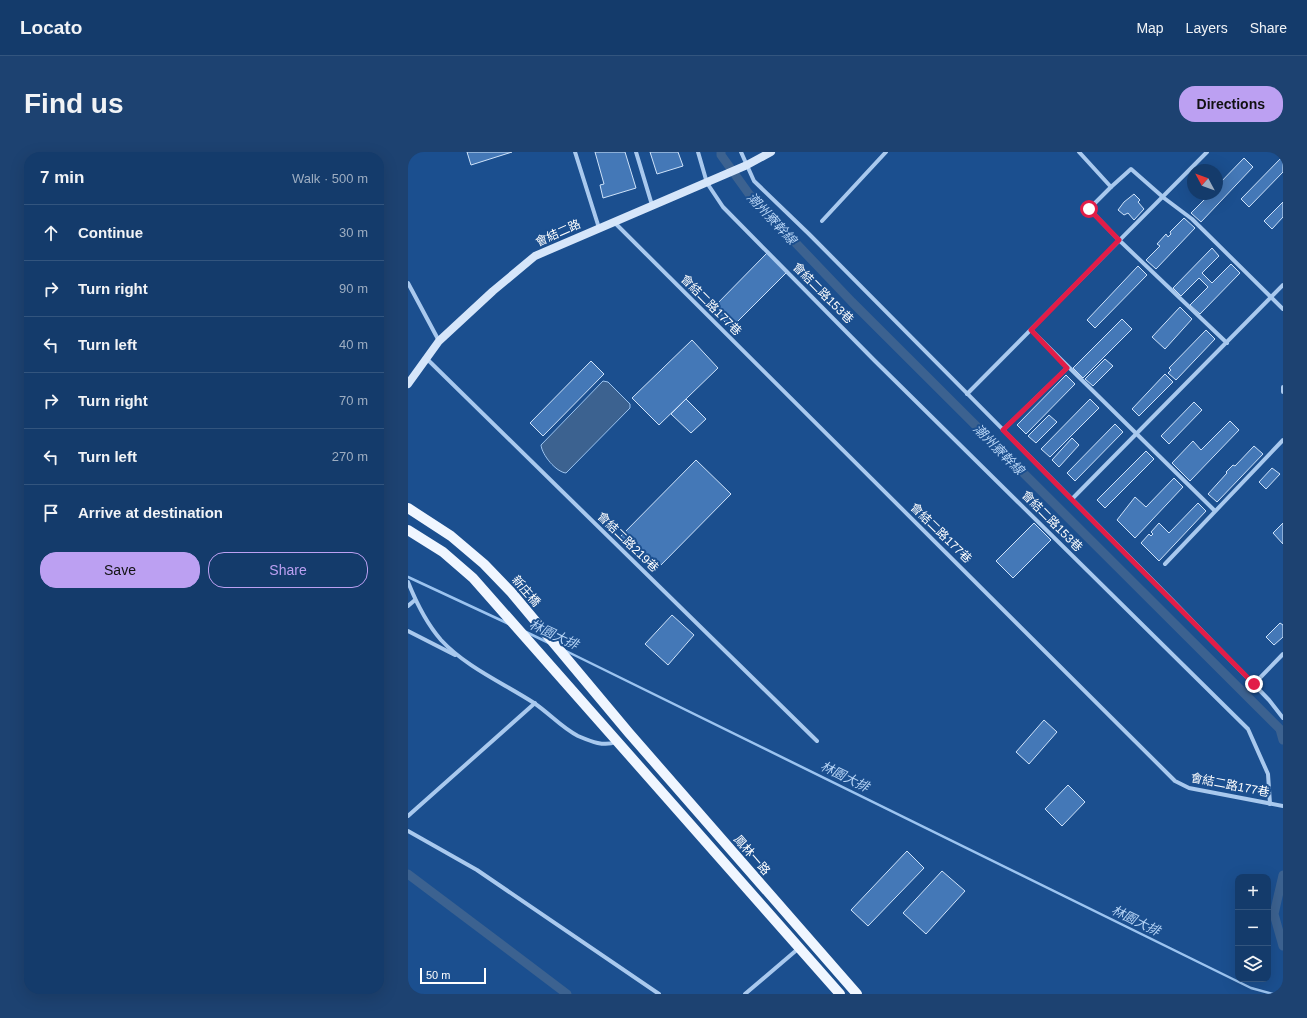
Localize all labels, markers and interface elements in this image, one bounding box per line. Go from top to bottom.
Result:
text: Locato [20,17,82,38]
text: Map [1136,20,1164,36]
text: Layers [1186,20,1228,36]
text: Share [1250,20,1287,36]
button: Directions [1179,86,1283,122]
text: Find us [24,88,124,119]
north arrow [1187,164,1223,200]
text: 7 min [40,168,84,187]
text: Walk · 500 m [292,171,368,186]
water label: 潮州寮幹線 [744,189,801,249]
route start [1080,200,1098,218]
street label: 會結二路 [533,217,583,249]
icon: ahead [40,222,62,244]
text: Continue [78,224,143,241]
text: 30 m [339,225,368,240]
street label: 會結二路153巷 [790,260,856,326]
street label: 會結二路177巷 [678,272,744,338]
icon: right [40,278,62,300]
text: Turn right [78,280,148,297]
text: 90 m [339,281,368,296]
icon: left [40,334,62,356]
text: Turn left [78,336,137,353]
text: 40 m [339,337,368,352]
icon: right [40,390,62,412]
text: Turn right [78,392,148,409]
text: 70 m [339,393,368,408]
water label: 潮州寮幹線 [970,421,1028,479]
icon: left [40,446,62,468]
text: Turn left [78,448,137,465]
text: 270 m [332,449,368,464]
street label: 會結二路153巷 [1019,488,1085,554]
street label: 會結二路177巷 [907,500,975,566]
icon: arrive [40,502,62,524]
text: Arrive at destination [78,504,223,521]
street label: 會結二路219巷 [594,509,662,575]
button: Save [40,552,200,588]
button: Share [208,552,368,588]
street label: 新庄橋 [509,573,543,609]
water label: 林園大排 [527,617,582,653]
route end [1245,675,1263,693]
water label: 林園大排 [818,758,873,795]
street label: 會結二路177巷 [1189,770,1271,800]
street label: 鳳林一路 [731,832,773,878]
map controls [1235,874,1271,982]
button: + [1235,874,1271,910]
water label: 林園大排 [1109,902,1164,939]
button: − [1235,910,1271,946]
button: layers [1235,946,1271,982]
scale bar [420,966,486,985]
text: 50 m [426,969,450,981]

